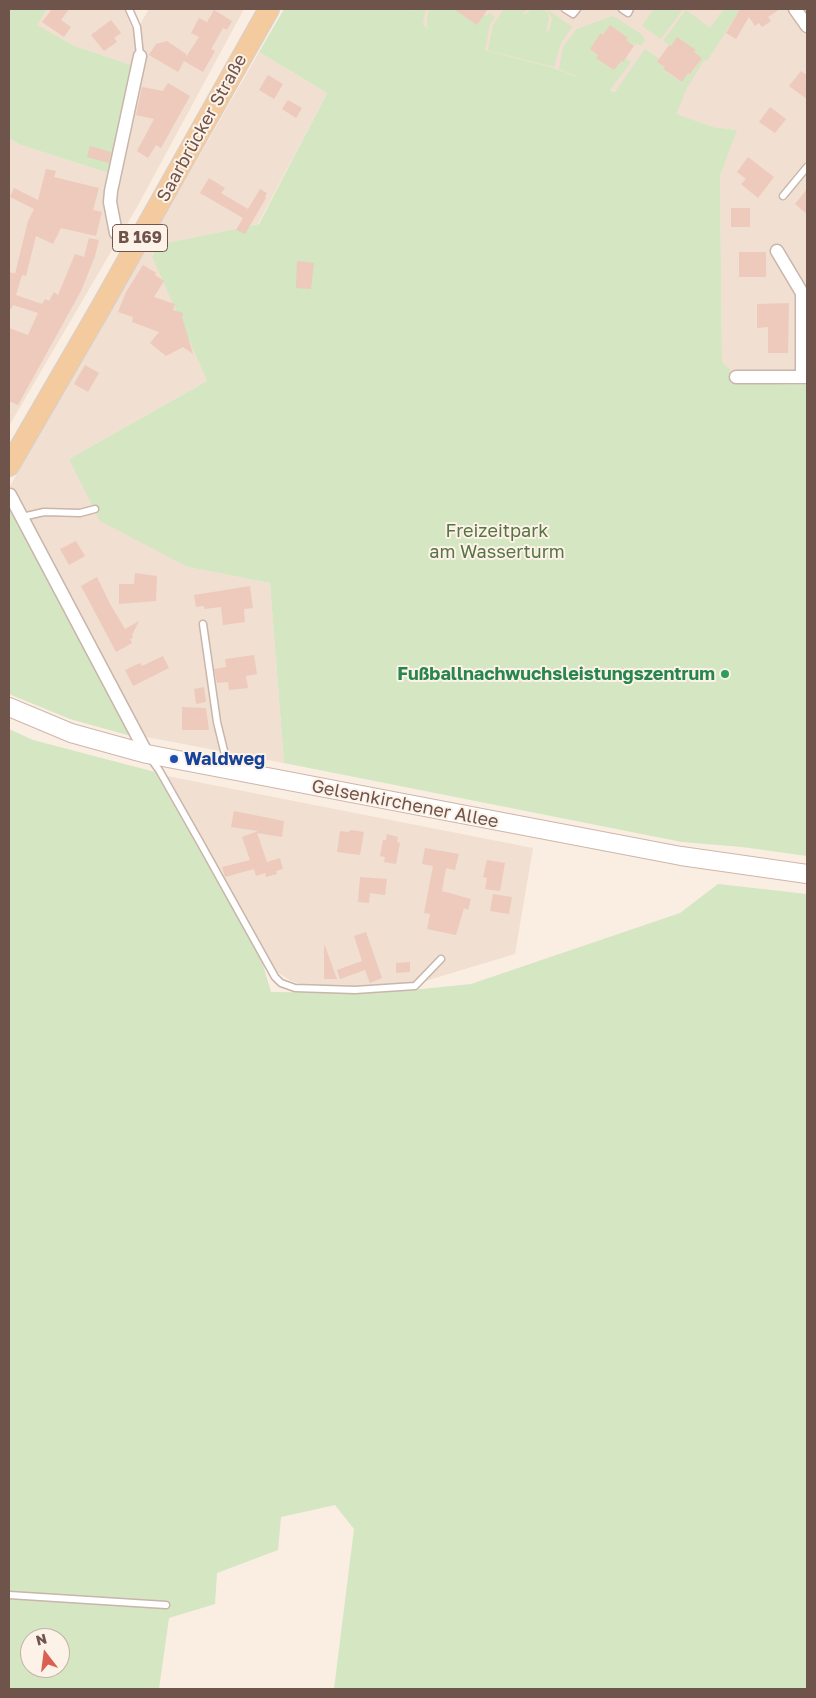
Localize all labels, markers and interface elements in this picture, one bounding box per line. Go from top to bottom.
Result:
street label: Saarbrücker Straße [152,50,252,206]
road number: B 169 [112,224,168,252]
park label: Freizeitpark am Wasserturm [429,520,565,562]
place label: Fußballnachwuchsleistungszentrum [397,663,715,685]
marker: Fußballnachwuchsleistungszentrum [719,668,731,680]
place label: Waldweg [184,748,265,770]
marker: Waldweg [168,753,180,765]
street label: Gelsenkirchener Allee [310,775,500,833]
north arrow [20,1628,70,1678]
text: N [34,1629,49,1649]

